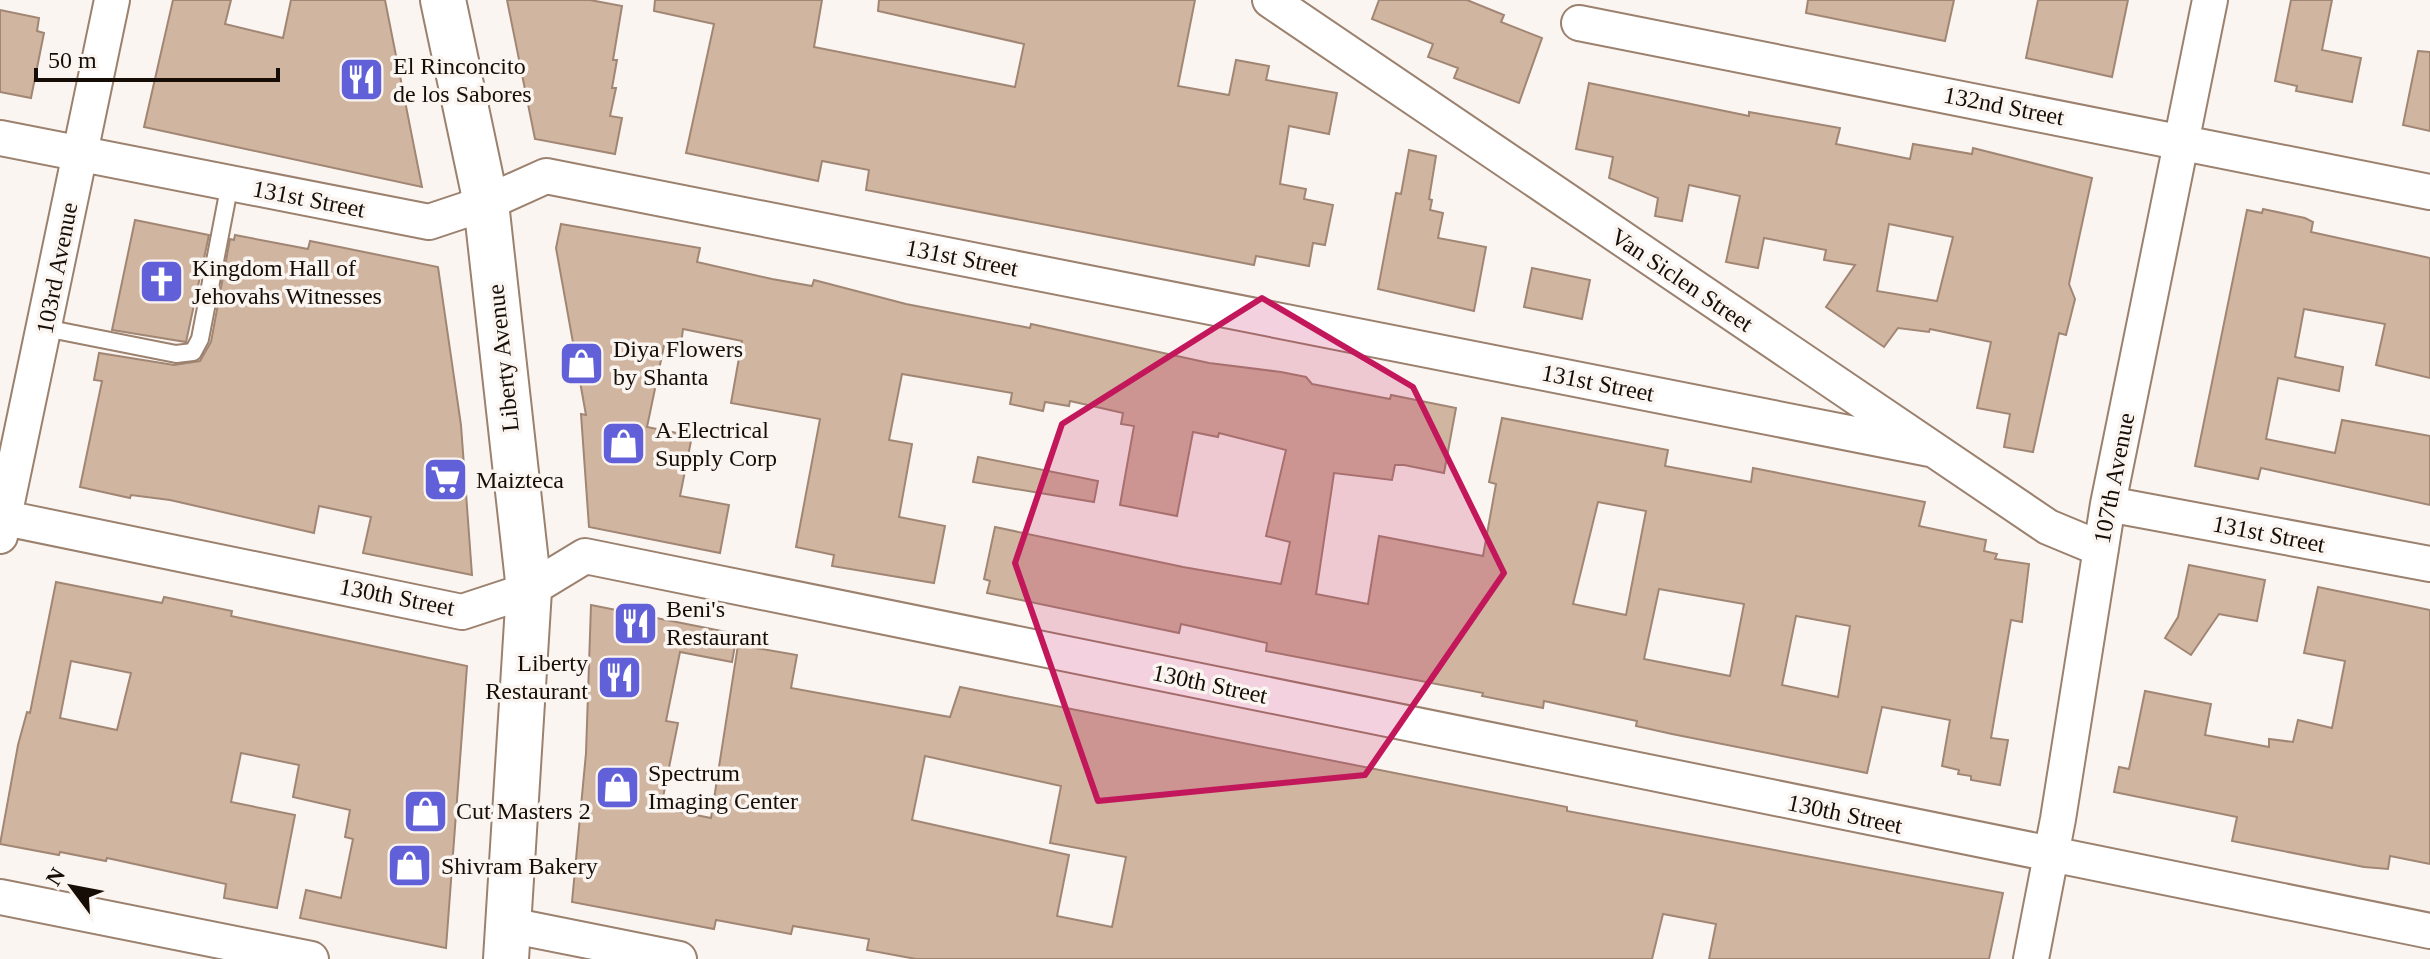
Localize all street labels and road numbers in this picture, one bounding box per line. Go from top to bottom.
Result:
street label: 132nd Street [1942,82,2067,130]
street label: 131st Street [251,175,368,223]
street label: 103rd Avenue [31,200,83,336]
street label: Van Siclen Street [1606,223,1758,337]
street label: 131st Street [904,234,1021,282]
street label: Liberty Avenue [482,283,524,433]
street label: 131st Street [1540,359,1657,407]
street label: 107th Avenue [2089,411,2139,545]
street label: 131st Street [2211,510,2328,558]
street label: 130th Street [337,573,457,621]
street label: 130th Street [1150,659,1270,709]
street label: 130th Street [1785,789,1905,839]

